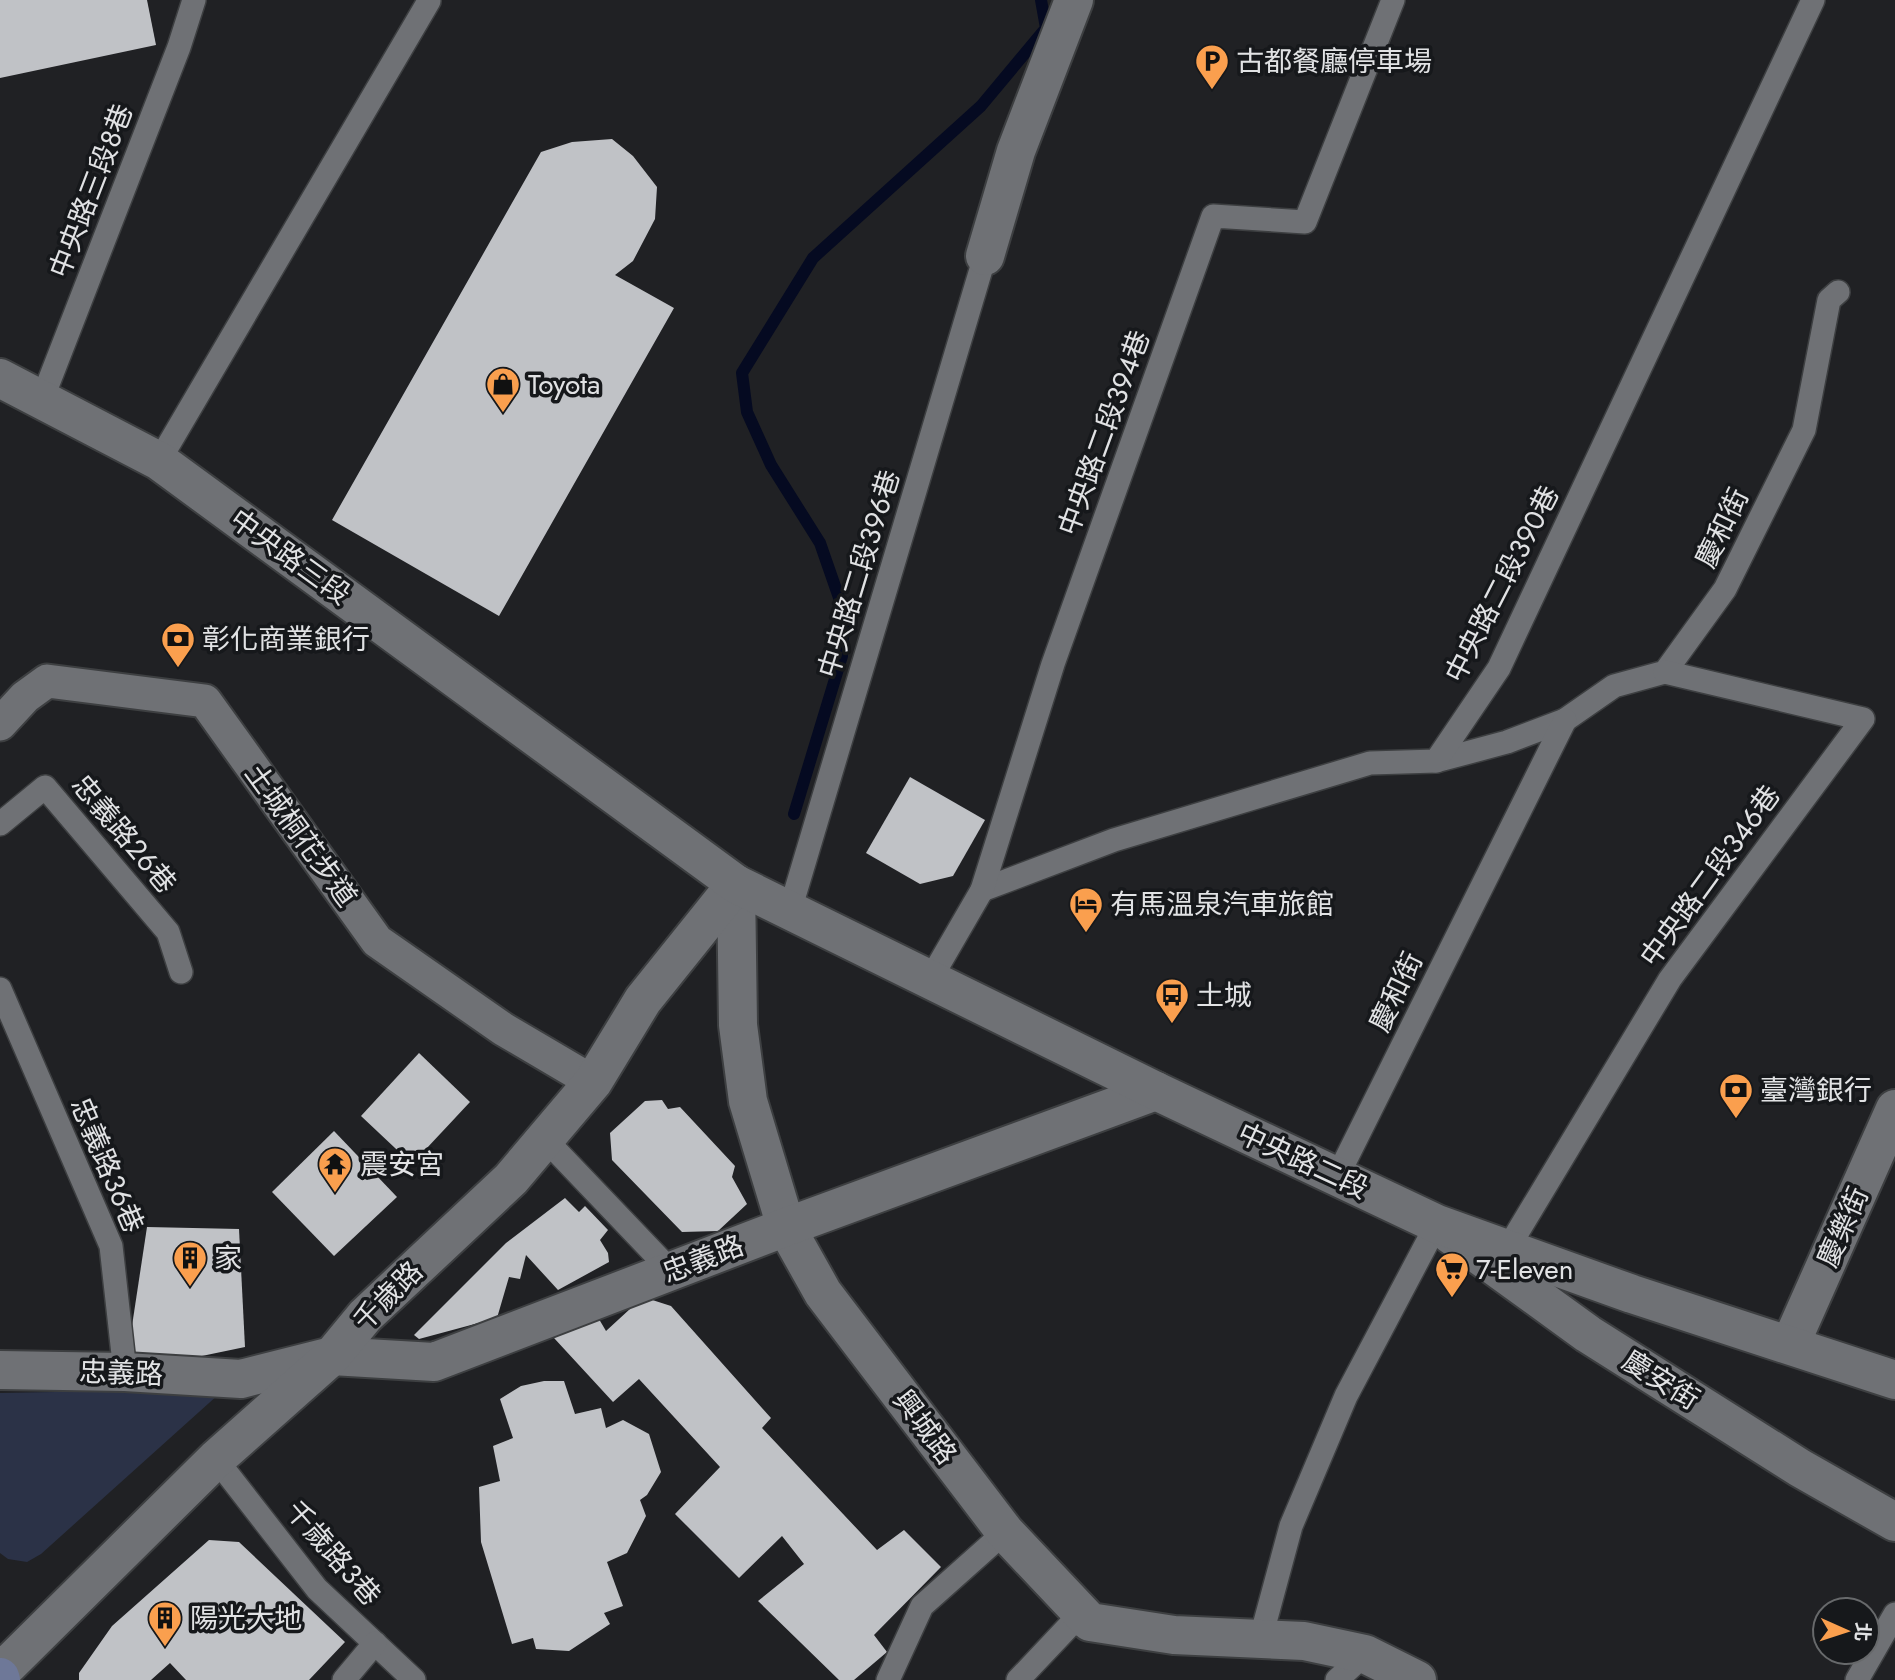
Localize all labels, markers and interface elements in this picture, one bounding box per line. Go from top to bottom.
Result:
place label: 古都餐廳停車場 [1236,41,1432,82]
parking icon: 古都餐廳停車場 [1193,42,1231,91]
street label: 中央路三段8巷 [39,98,143,284]
street label: 中央路二段394巷 [1048,325,1160,541]
place label: Toyota [528,364,600,405]
shop icon: Toyota [484,365,522,414]
street label: 中央路二段396巷 [808,465,910,683]
street label: 中央路二段390巷 [1435,478,1569,690]
street label: 慶和街 [1685,481,1759,575]
street label: 中央路三段 [221,499,359,615]
place label: 彰化商業銀行 [202,619,370,660]
bank icon: 彰化商業銀行 [159,620,197,669]
street label: 土城桐花步道 [235,755,367,915]
street label: 忠義路26巷 [62,766,186,902]
street label: 中央路二段346巷 [1630,777,1790,975]
place label: 有馬溫泉汽車旅館 [1110,884,1334,925]
hotel icon: 有馬溫泉汽車旅館 [1067,885,1105,934]
street label: 慶和街 [1359,945,1433,1039]
place label: 土城 [1196,975,1252,1016]
bus stop icon: 土城 [1153,976,1191,1025]
place label: 臺灣銀行 [1760,1070,1872,1111]
bank icon: 臺灣銀行 [1717,1071,1755,1120]
street label: 忠義路36巷 [60,1091,154,1239]
street label: 中央路二段 [1231,1113,1375,1209]
place label: 震安宮 [360,1144,444,1185]
temple icon: 震安宮 [316,1145,354,1194]
street label: 慶樂街 [1807,1180,1879,1274]
street label: 忠義路 [656,1225,750,1293]
place label: 家 [214,1238,242,1279]
building icon: 家 [171,1239,209,1288]
place label: 7-Eleven [1476,1249,1573,1290]
supermarket icon: 7-Eleven [1433,1250,1471,1299]
street label: 千歲路 [344,1252,432,1340]
street label: 慶安街 [1615,1340,1707,1420]
street label: 忠義路 [78,1351,164,1395]
street label: 興城路 [883,1381,967,1473]
street label: 千歲路3巷 [276,1492,390,1614]
north arrow [1811,1596,1881,1666]
place label: 陽光大地 [190,1598,302,1639]
building icon: 陽光大地 [146,1599,184,1648]
text: 北 [1848,1622,1876,1642]

